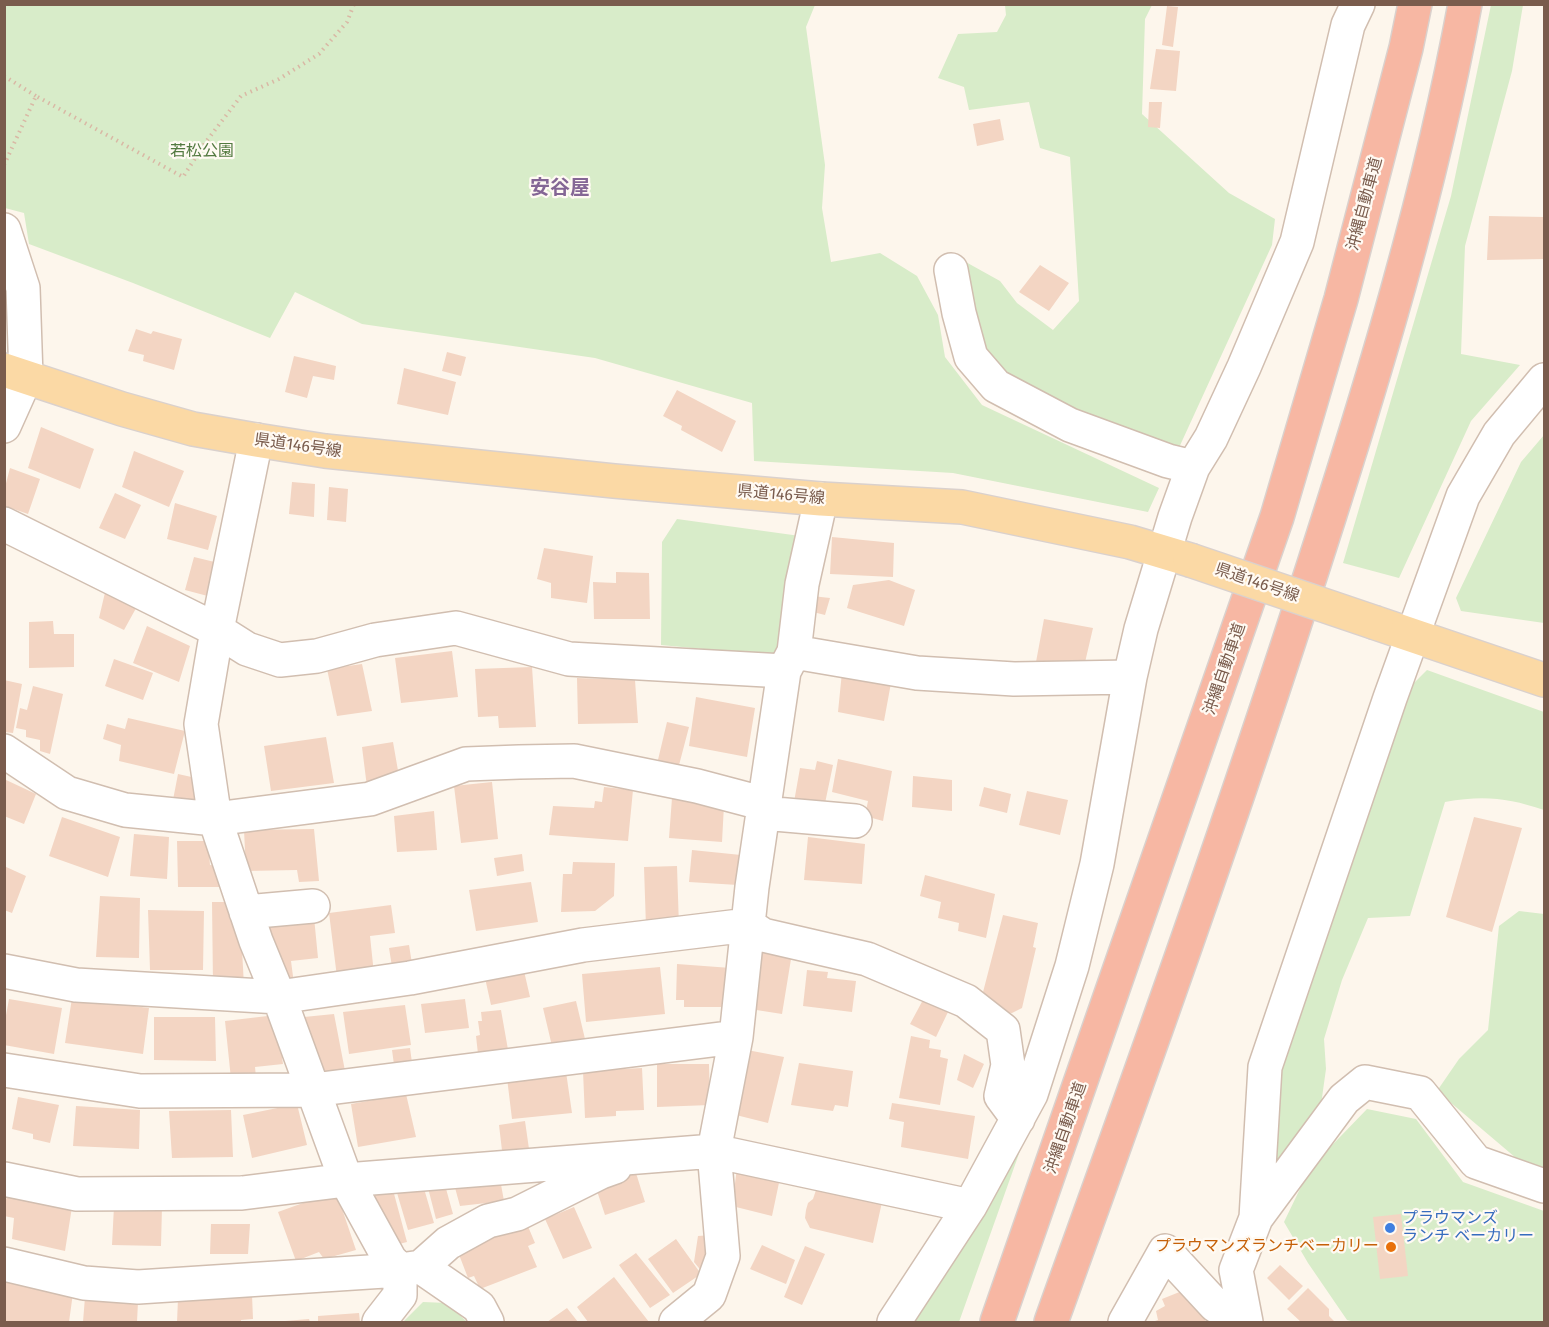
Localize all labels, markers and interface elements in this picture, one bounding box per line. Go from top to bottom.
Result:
park label: 若松公園 [170,142,234,162]
street label: 沖縄自動車道 [1343,155,1387,253]
district label: 安谷屋 [530,176,590,200]
street label: 県道146号線 [253,430,343,462]
street label: 県道146号線 [736,482,826,508]
street label: 県道146号線 [1212,560,1302,606]
street label: 沖縄自動車道 [1200,620,1250,718]
street label: 沖縄自動車道 [1041,1079,1091,1177]
place label: プラウマンズ ランチ ベーカリー [1402,1209,1534,1247]
marker: プラウマンズ ランチ ベーカリー [1383,1221,1397,1235]
place label: プラウマンズランチベーカリー [1155,1237,1379,1257]
marker: プラウマンズランチベーカリー [1384,1240,1398,1254]

